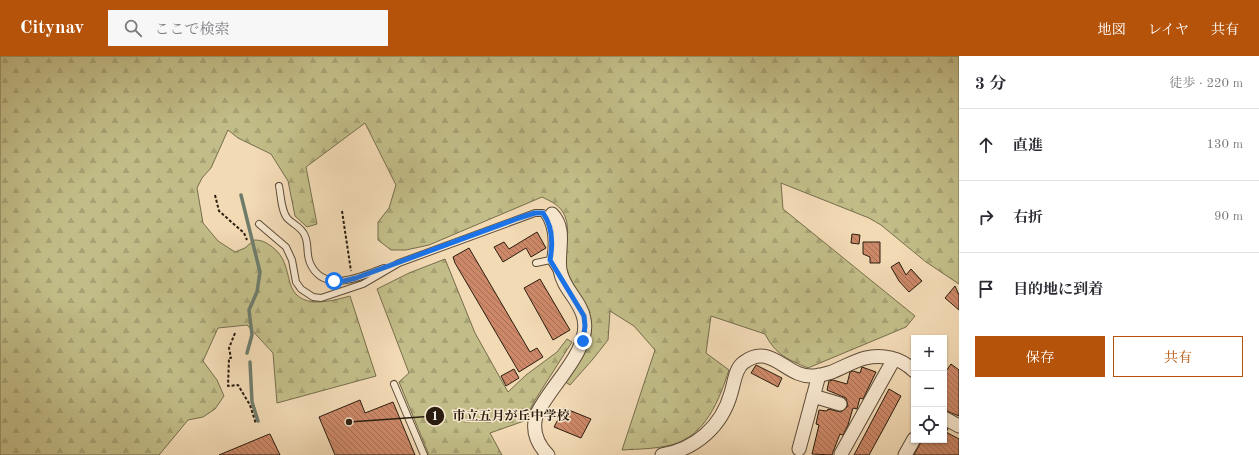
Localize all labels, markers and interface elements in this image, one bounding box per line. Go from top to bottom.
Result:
search box [108,10,388,46]
icon: search [122,17,144,39]
text: Citynav [20,19,84,38]
text: ここで検索 [154,23,229,38]
text: 地図 [1098,23,1126,37]
text: レイヤ [1148,23,1189,37]
text: 共有 [1211,23,1239,37]
text: 3 分 [975,76,1007,93]
text: 徒歩 · 220 m [1169,77,1243,90]
icon: ahead [975,134,997,156]
text: 130 m [1206,138,1243,151]
text: 直進 [1013,139,1043,154]
icon: right [975,206,997,228]
text: 90 m [1214,210,1243,223]
text: 右折 [1013,211,1043,226]
route start [325,272,343,290]
icon: arrive [975,278,997,300]
text: 目的地に到着 [1013,283,1103,298]
route end [574,332,592,350]
map controls [911,335,947,443]
button: + [911,335,947,371]
button: 保存 [975,336,1105,377]
button: 共有 [1113,336,1243,377]
button: − [911,371,947,407]
callout: 市立五月が丘中学校 [425,403,578,428]
button: locate [911,407,947,443]
text: 市立五月が丘中学校 [452,408,570,423]
text: 1 [432,411,438,423]

